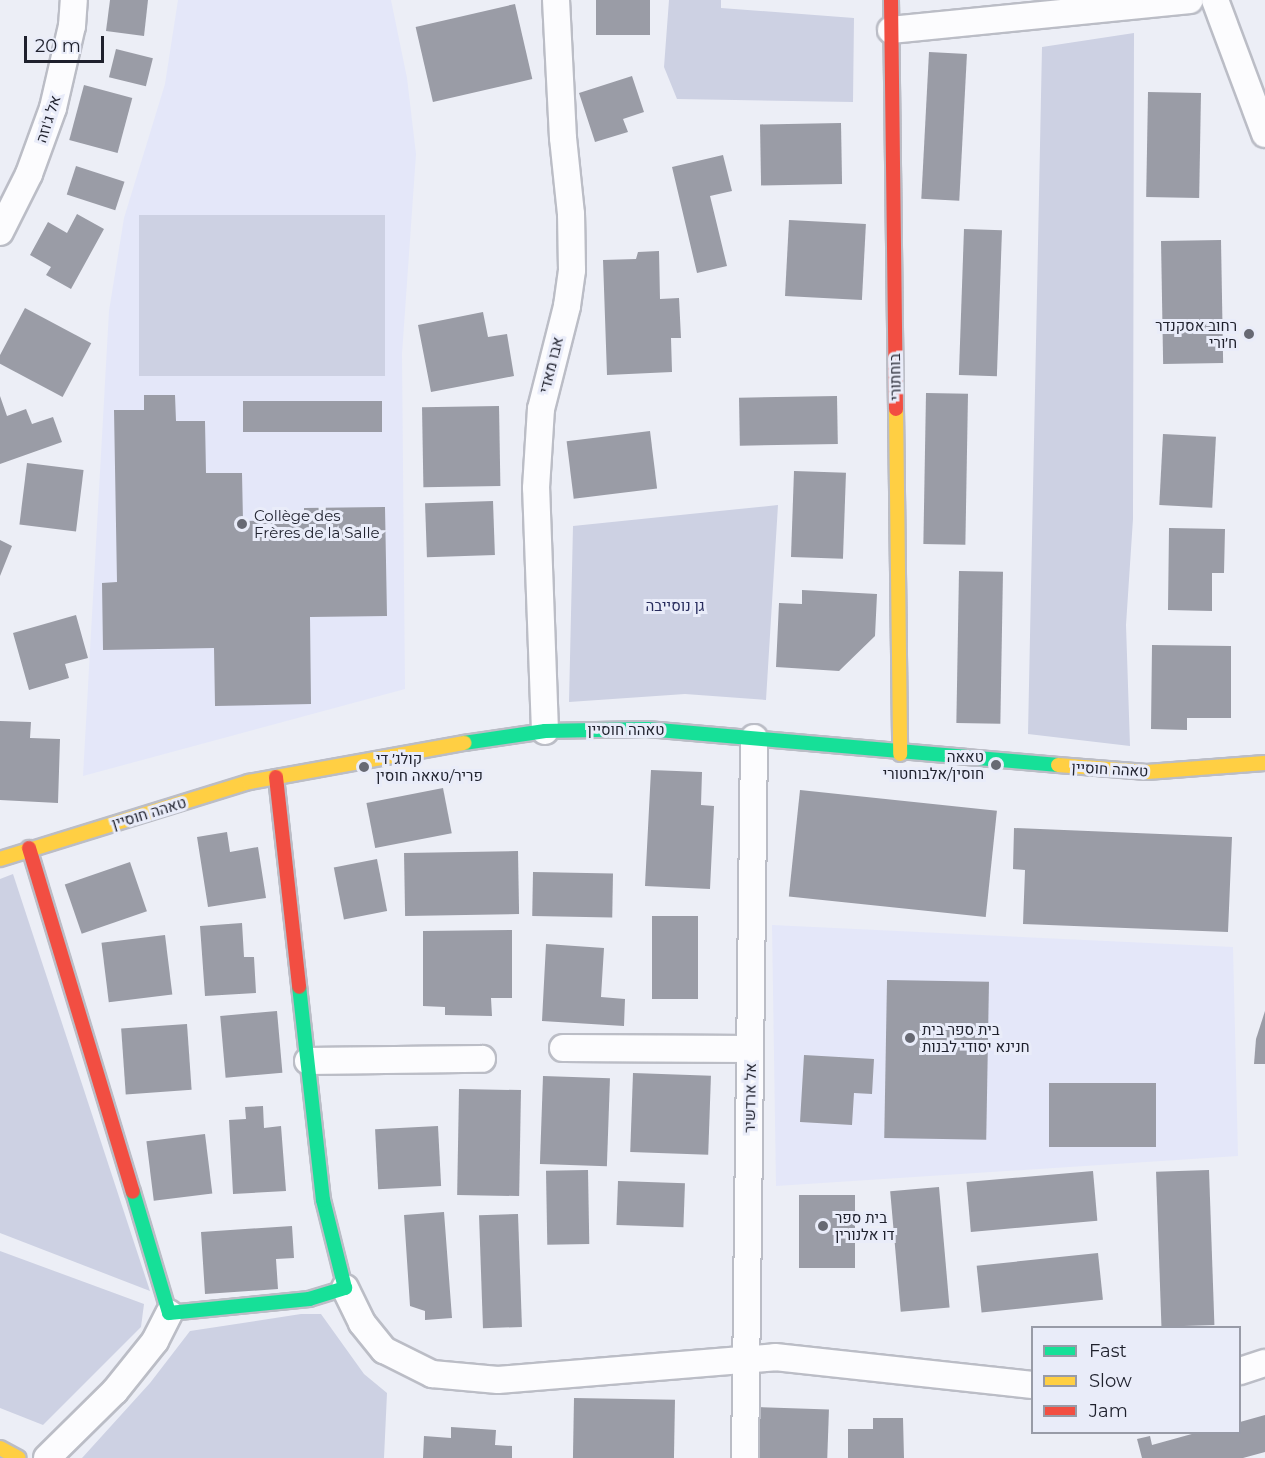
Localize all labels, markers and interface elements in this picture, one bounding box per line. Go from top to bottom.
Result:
scale bar [27,24,106,62]
text: 20 m [35,35,81,57]
street label: אל ג'וזה [32,93,64,145]
place label: רחוב אסקנדר ח׳ורי [1155,316,1237,351]
marker: רחוב אסקנדר ח׳ורי [1242,327,1256,341]
street label: אבו מאדי [535,335,567,395]
street label: בוחתורי [886,353,904,401]
place label: Collège des Frères de la Salle [254,506,380,541]
marker: Collège des Frères de la Salle [235,517,249,531]
park label: גן נוסייבה [645,597,705,615]
street label: טאהה חוסיין [588,721,664,739]
place label: טאאה חוסין/אלבוחטורי [883,747,984,782]
place label: קולג׳ די פריר/טאאה חוסין [376,749,483,784]
marker: טאאה חוסין/אלבוחטורי [989,758,1003,772]
street label: טאהה חוסיין [1071,758,1149,780]
marker: קולג׳ די פריר/טאאה חוסין [357,760,371,774]
street label: טאהה חוסיין [110,793,188,833]
place label: בית ספר בית חנינא יסודי לבנות [922,1020,1030,1055]
marker: בית ספר בית חנינא יסודי לבנות [903,1031,917,1045]
street label: אל ארדשיר [740,1063,760,1133]
place label: בית ספר דו אלנורין [835,1208,895,1243]
marker: בית ספר דו אלנורין [816,1219,830,1233]
legend [1031,1326,1241,1434]
text: Fast [1089,1340,1127,1362]
text: Slow [1089,1370,1132,1392]
text: Jam [1089,1400,1128,1422]

